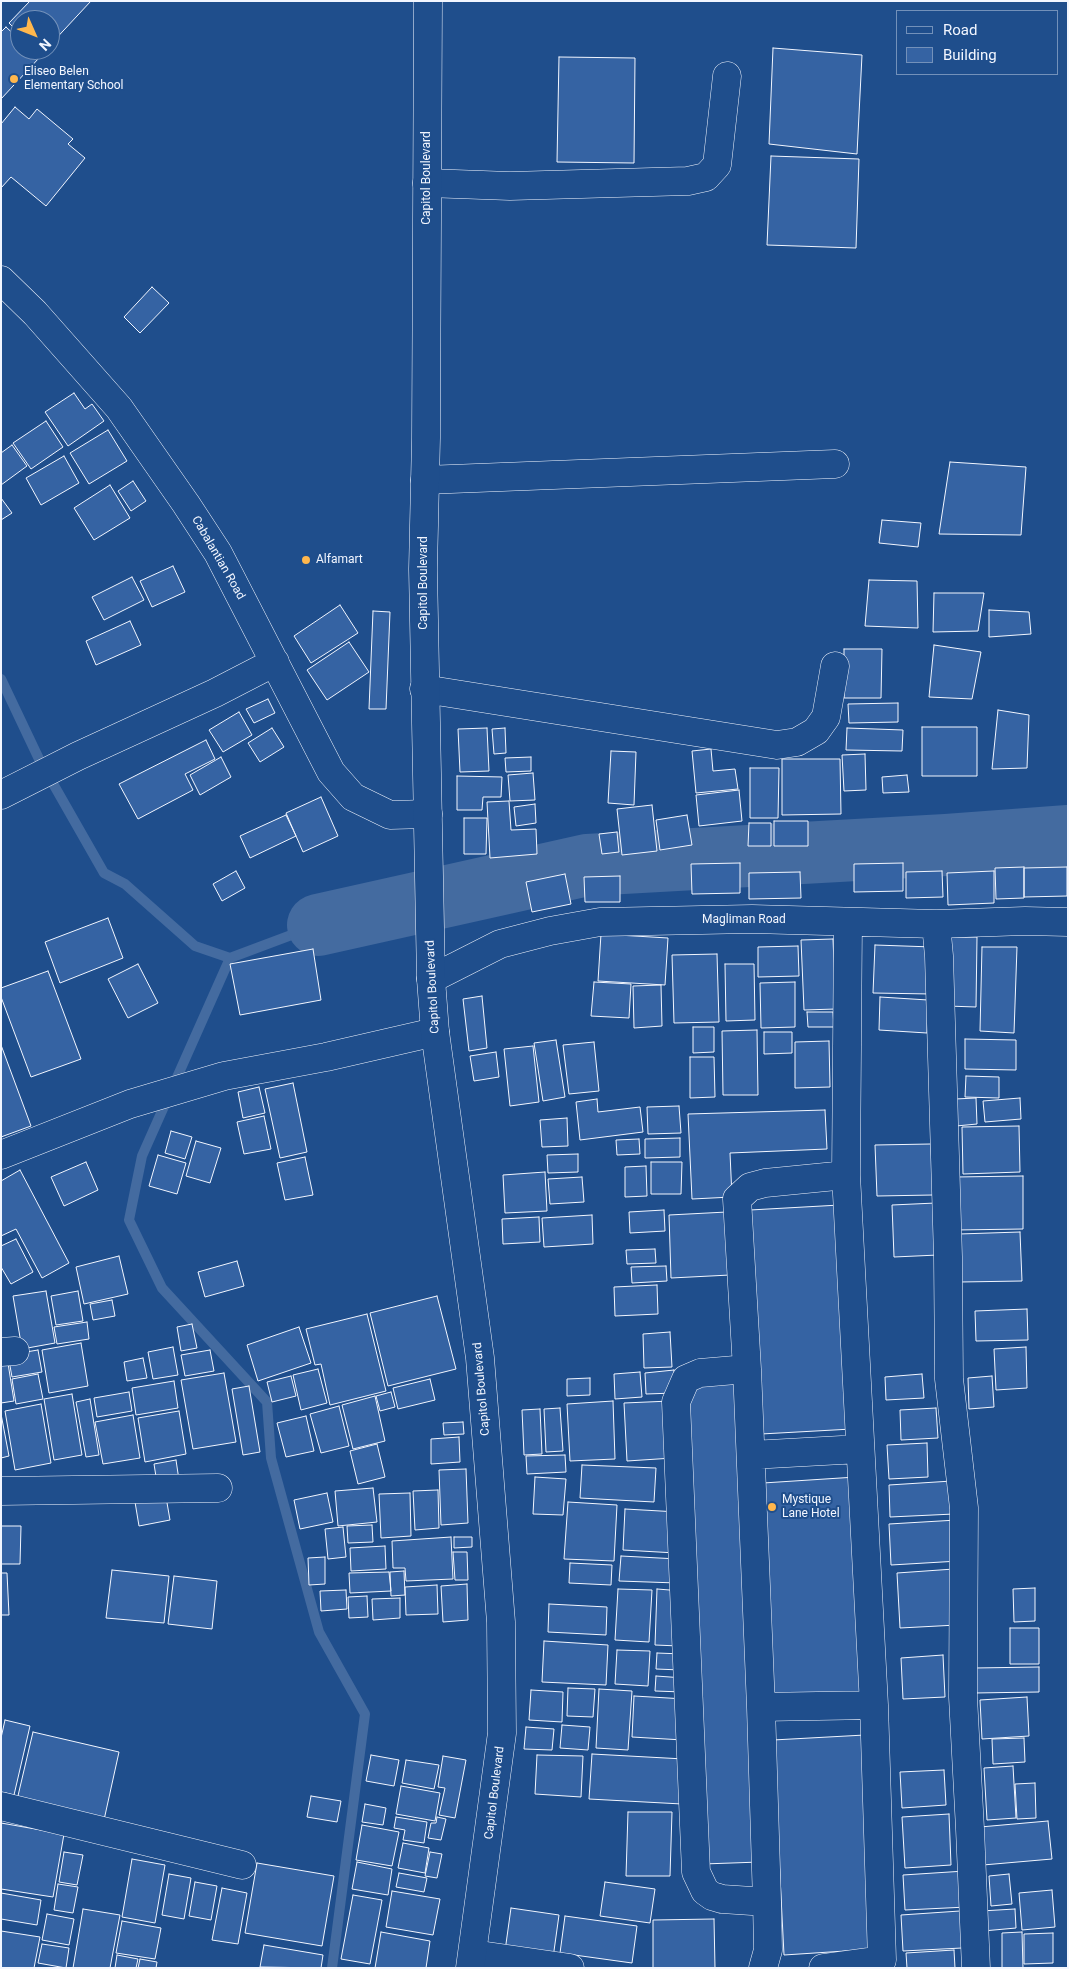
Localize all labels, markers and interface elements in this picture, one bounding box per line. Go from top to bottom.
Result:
north arrow [10,10,60,60]
legend [896,10,1059,75]
text: Road [943,21,977,39]
text: N [36,36,54,54]
text: Building [943,46,997,64]
place label: Eliseo Belen Elementary School [24,65,124,93]
marker: Eliseo Belen Elementary School [8,73,20,85]
street label: Capitol Boulevard [420,131,434,225]
street label: Cabalantian Road [188,514,248,602]
street label: Capitol Boulevard [417,536,431,630]
place label: Alfamart [316,553,363,567]
marker: Alfamart [300,554,312,566]
street label: Magliman Road [702,913,786,927]
street label: Capitol Boulevard [423,940,443,1034]
street label: Capitol Boulevard [471,1342,493,1436]
place label: Mystique Lane Hotel [782,1493,840,1521]
marker: Mystique Lane Hotel [766,1501,778,1513]
street label: Capitol Boulevard [482,1746,508,1840]

